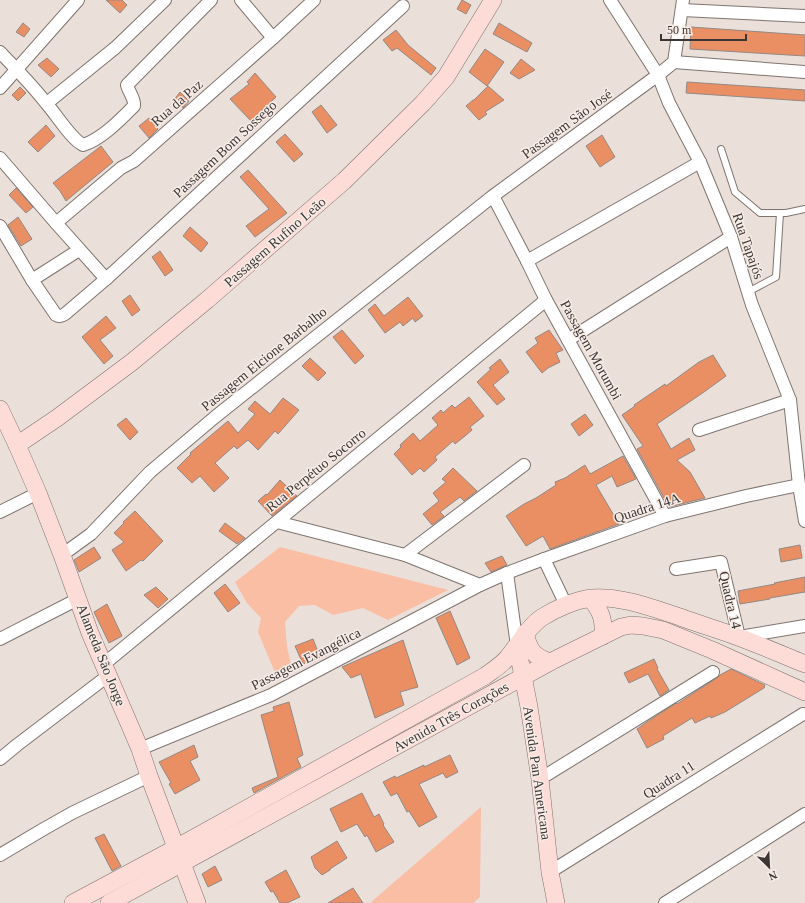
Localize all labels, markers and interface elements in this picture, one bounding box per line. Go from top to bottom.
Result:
scale bar [661,16,746,42]
text: 50 m [667,23,692,37]
street label: Rua da Paz [148,77,206,129]
street label: Passagem São José [519,86,615,162]
street label: Passagem Bom Sossego [170,97,280,201]
street label: Passagem Rufino Leão [221,194,329,290]
street label: Rua Tapajós [730,211,766,281]
street label: Passagem Morumbi [557,298,625,403]
street label: Passagem Elcione Barbalho [199,304,329,414]
street label: Rua Perpétuo Socorro [263,425,369,515]
street label: Quadra 14A [612,490,683,526]
street label: Quadra 14 [716,570,744,630]
street label: Alameda São Jorge [74,602,128,708]
street label: Passagem Evangélica [249,625,364,693]
street label: Avenida Três Corações [391,679,511,755]
street label: Avenida Pan Americana [520,705,554,842]
street label: Quadra 11 [640,758,698,802]
north arrow [749,847,789,887]
text: N [767,869,779,883]

